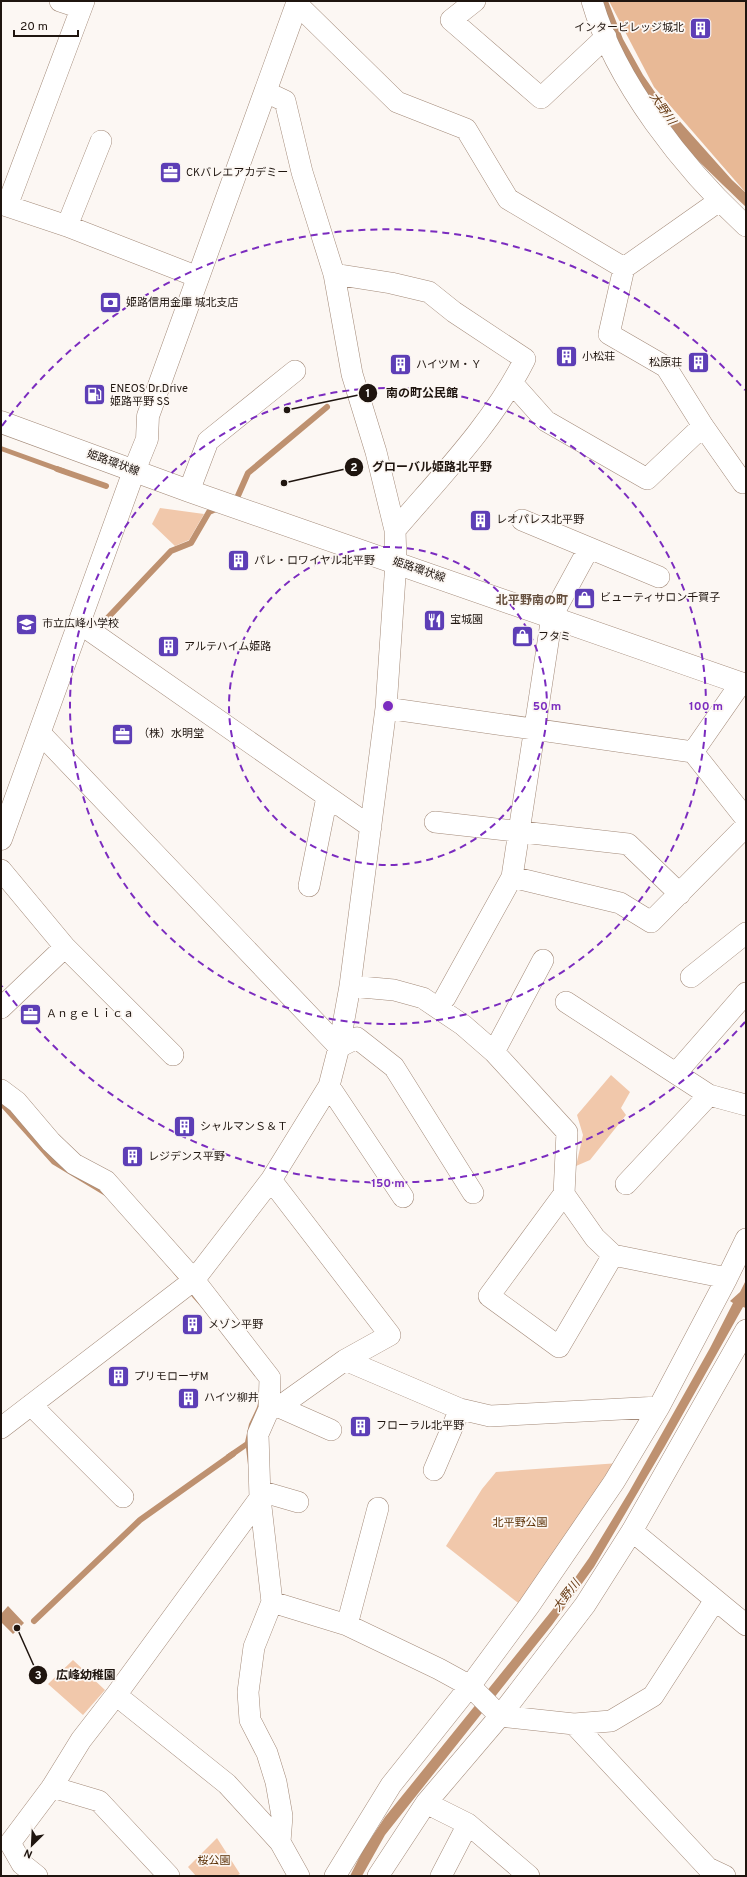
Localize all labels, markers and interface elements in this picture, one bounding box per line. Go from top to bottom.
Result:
scale bar [14,12,78,38]
building icon: インタービレッジ城北 [687,15,713,41]
text: 20 m [20,19,48,35]
place label: インタービレッジ城北 [574,21,684,35]
water label: 大野川 [645,90,680,130]
office icon: CKバレエアカデミー [157,160,183,186]
place label: CKバレエアカデミー [186,166,288,180]
bank icon: 姫路信用金庫 城北支店 [98,290,124,316]
place label: 姫路信用金庫 城北支店 [126,296,239,310]
building icon: 小松荘 [553,344,579,370]
place label: 小松荘 [582,350,615,364]
building icon: 松原荘 [685,350,711,376]
building icon: ハイツＭ・Ｙ [387,352,413,378]
place label: 松原荘 [649,356,682,370]
place label: ハイツＭ・Ｙ [416,358,482,372]
callout: 南の町公民館 [358,381,466,405]
fuel station icon: ENEOS Dr.Drive 姫路平野 SS [82,382,108,408]
place label: ENEOS Dr.Drive 姫路平野 SS [110,382,188,409]
text: 1 [366,386,370,402]
text: 南の町公民館 [386,386,458,402]
street label: 姫路環状線 [85,447,141,479]
callout: グローバル姫路北平野 [344,455,500,479]
text: 2 [350,460,358,476]
text: グローバル姫路北平野 [372,460,492,476]
building icon: レオパレス北平野 [468,507,494,533]
place label: レオパレス北平野 [496,513,584,527]
building icon: パレ・ロワイヤル北平野 [226,548,252,574]
place label: パレ・ロワイヤル北平野 [254,554,375,568]
street label: 姫路環状線 [391,554,447,586]
shop icon: ビューティサロン千賀子 [572,585,598,611]
place label: ビューティサロン千賀子 [600,591,720,605]
district label: 北平野南の町 [496,593,568,609]
restaurant icon: 宝城園 [422,607,448,633]
school or university icon: 市立広峰小学校 [14,611,40,637]
place label: 宝城園 [450,613,483,627]
place label: 市立広峰小学校 [42,617,119,631]
shop icon: フタミ [510,624,536,650]
place label: フタミ [538,630,571,644]
building icon: アルテハイム姫路 [156,634,182,660]
place label: アルテハイム姫路 [184,640,271,654]
centre of rings [381,699,395,713]
text: 50 m [533,699,561,715]
text: 100 m [689,699,723,715]
office icon: （株）水明堂 [110,721,136,747]
place label: （株）水明堂 [138,727,204,741]
office icon: Ａｎｇｅｌｉｃａ [17,1001,43,1027]
place label: Ａｎｇｅｌｉｃａ [46,1007,134,1021]
building icon: シャルマンＳ＆Ｔ [172,1114,198,1140]
place label: シャルマンＳ＆Ｔ [200,1120,288,1134]
building icon: レジデンス平野 [120,1144,146,1170]
place label: レジデンス平野 [148,1150,225,1164]
text: 150 m [371,1176,405,1192]
building icon: メゾン平野 [180,1312,206,1338]
place label: メゾン平野 [208,1318,263,1332]
building icon: プリモローザM [105,1364,131,1390]
place label: プリモローザM [134,1370,209,1384]
building icon: ハイツ柳井 [175,1385,201,1411]
place label: ハイツ柳井 [204,1391,259,1405]
building icon: フローラル北平野 [348,1413,374,1439]
place label: フローラル北平野 [376,1419,464,1433]
park label: 北平野公園 [493,1516,548,1530]
water label: 大野川 [550,1575,585,1615]
callout: 広峰幼稚園 [28,1663,124,1687]
text: 3 [34,1668,42,1684]
text: 広峰幼稚園 [56,1668,116,1684]
north arrow [12,1825,52,1865]
text: N [22,1845,35,1861]
park label: 桜公園 [198,1854,231,1868]

